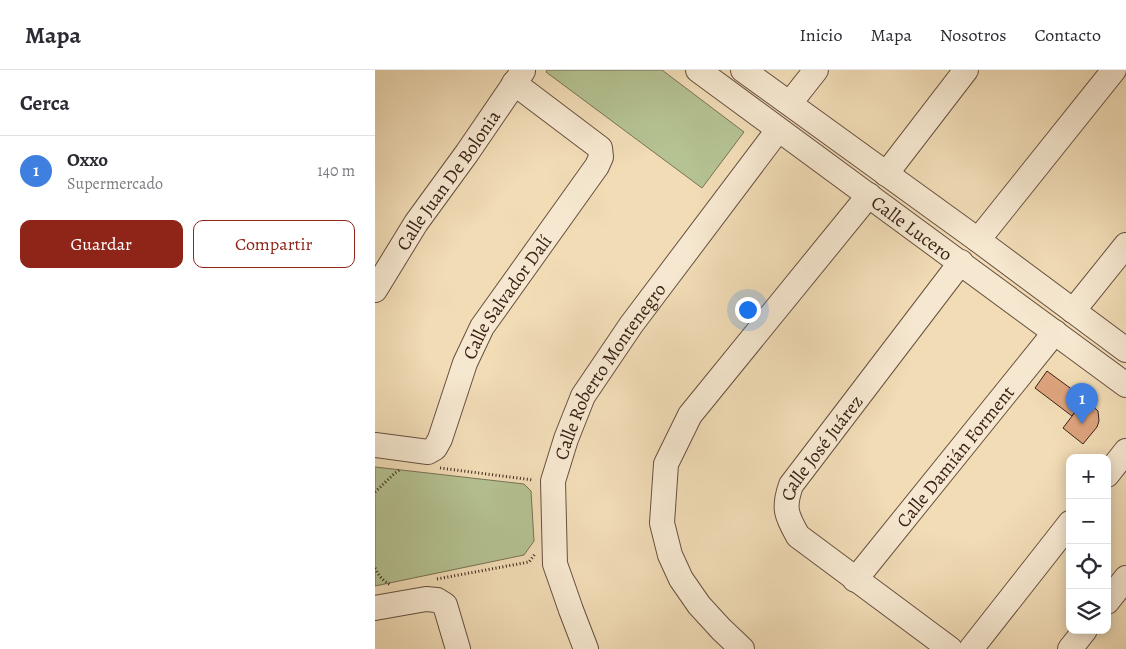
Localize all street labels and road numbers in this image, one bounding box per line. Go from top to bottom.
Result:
street label: Calle Juan De Bolonia [390,105,507,256]
street label: Calle Lucero [866,190,958,267]
street label: Calle Salvador Dalí [456,230,558,364]
street label: Calle Roberto Montenegro [548,278,672,463]
street label: Calle Damián Forment [890,380,1021,533]
street label: Calle José Juárez [775,390,869,504]

